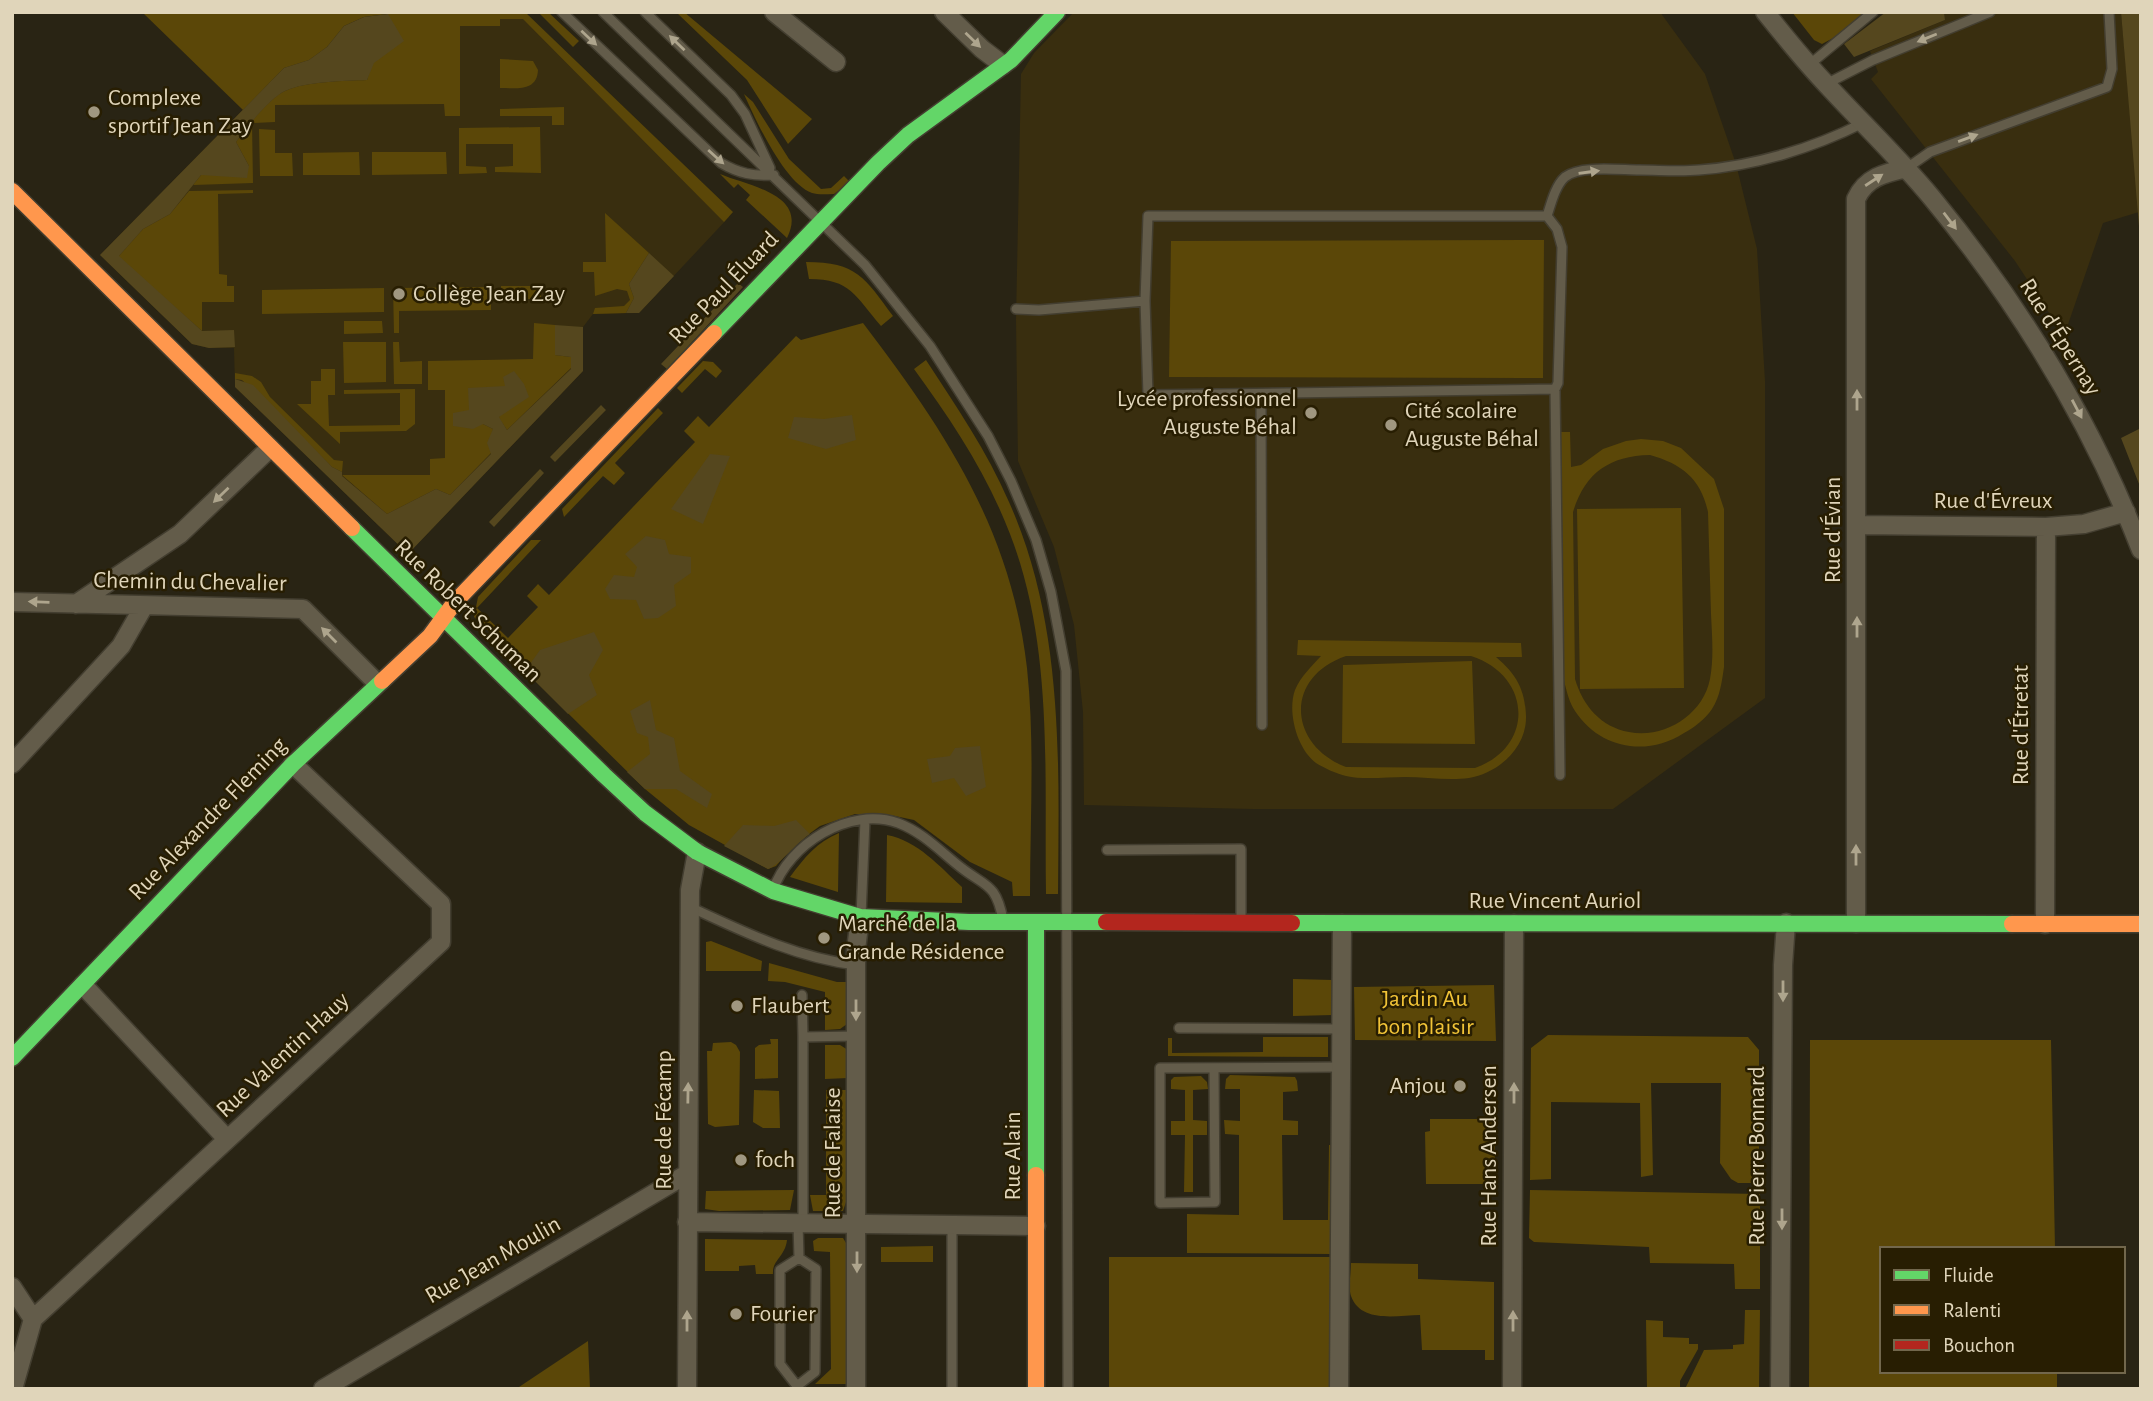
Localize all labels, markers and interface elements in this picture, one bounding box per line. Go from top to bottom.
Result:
one-way arrow [580,29,597,45]
one-way arrow [964,32,981,49]
one-way arrow [1917,33,1938,44]
one-way arrow [669,35,686,51]
place label: Complexe sportif Jean Zay [108,86,252,138]
marker: Complexe sportif Jean Zay [86,104,102,120]
one-way arrow [1957,133,1978,144]
one-way arrow [707,149,724,165]
one-way arrow [1578,166,1600,177]
one-way arrow [1864,174,1883,187]
one-way arrow [1943,212,1957,231]
street label: Rue Paul Éluard [663,226,783,349]
street label: Rue d'Épernay [2015,273,2107,400]
place label: Collège Jean Zay [413,282,565,306]
marker: Collège Jean Zay [391,286,407,302]
place label: Lycée professionnel Auguste Béhal [1117,387,1297,439]
one-way arrow [1851,389,1863,411]
place label: Cité scolaire Auguste Béhal [1405,399,1539,451]
one-way arrow [2071,400,2083,420]
marker: Lycée professionnel Auguste Béhal [1303,405,1319,421]
marker: Cité scolaire Auguste Béhal [1383,417,1399,433]
street label: Rue d'Évian [1819,477,1845,583]
one-way arrow [213,487,230,503]
street label: Rue d'Évreux [1934,487,2053,513]
street label: Rue Robert Schuman [390,535,546,687]
street label: Chemin du Chevalier [93,568,287,596]
one-way arrow [27,597,49,608]
one-way arrow [1851,616,1863,638]
one-way arrow [321,627,337,643]
street label: Rue d'Étretat [2007,664,2033,785]
street label: Rue Alexandre Fleming [124,733,292,905]
one-way arrow [1850,844,1862,866]
street label: Rue Vincent Auriol [1469,889,1641,913]
place label: Marché de la Grande Résidence [838,912,1005,964]
marker: Marché de la Grande Résidence [816,930,832,946]
one-way arrow [1777,981,1789,1003]
park label: Jardin Au bon plaisir [1376,987,1474,1039]
street label: Rue Valentin Hauy [212,988,354,1122]
place label: Flaubert [751,994,830,1018]
marker: Flaubert [729,998,745,1014]
one-way arrow [850,999,862,1021]
street label: Rue de Fécamp [652,1050,676,1190]
street label: Rue Hans Andersen [1477,1065,1501,1247]
street label: Rue Pierre Bonnard [1745,1066,1769,1246]
place label: Anjou [1390,1074,1446,1098]
marker: Anjou [1452,1078,1468,1094]
one-way arrow [682,1082,694,1104]
one-way arrow [1508,1082,1520,1104]
street label: Rue de Falaise [821,1087,845,1219]
street label: Rue Alain [1001,1111,1025,1201]
place label: foch [755,1148,795,1172]
marker: foch [733,1152,749,1168]
one-way arrow [1776,1208,1787,1230]
street label: Rue Jean Moulin [421,1212,565,1308]
legend [1880,1247,2125,1373]
one-way arrow [851,1251,863,1273]
text: Fluide [1943,1265,1994,1286]
text: Ralenti [1943,1300,2001,1321]
place label: Fourier [750,1302,816,1326]
marker: Fourier [728,1306,744,1322]
one-way arrow [681,1309,693,1331]
one-way arrow [1507,1309,1519,1331]
text: Bouchon [1943,1335,2015,1356]

